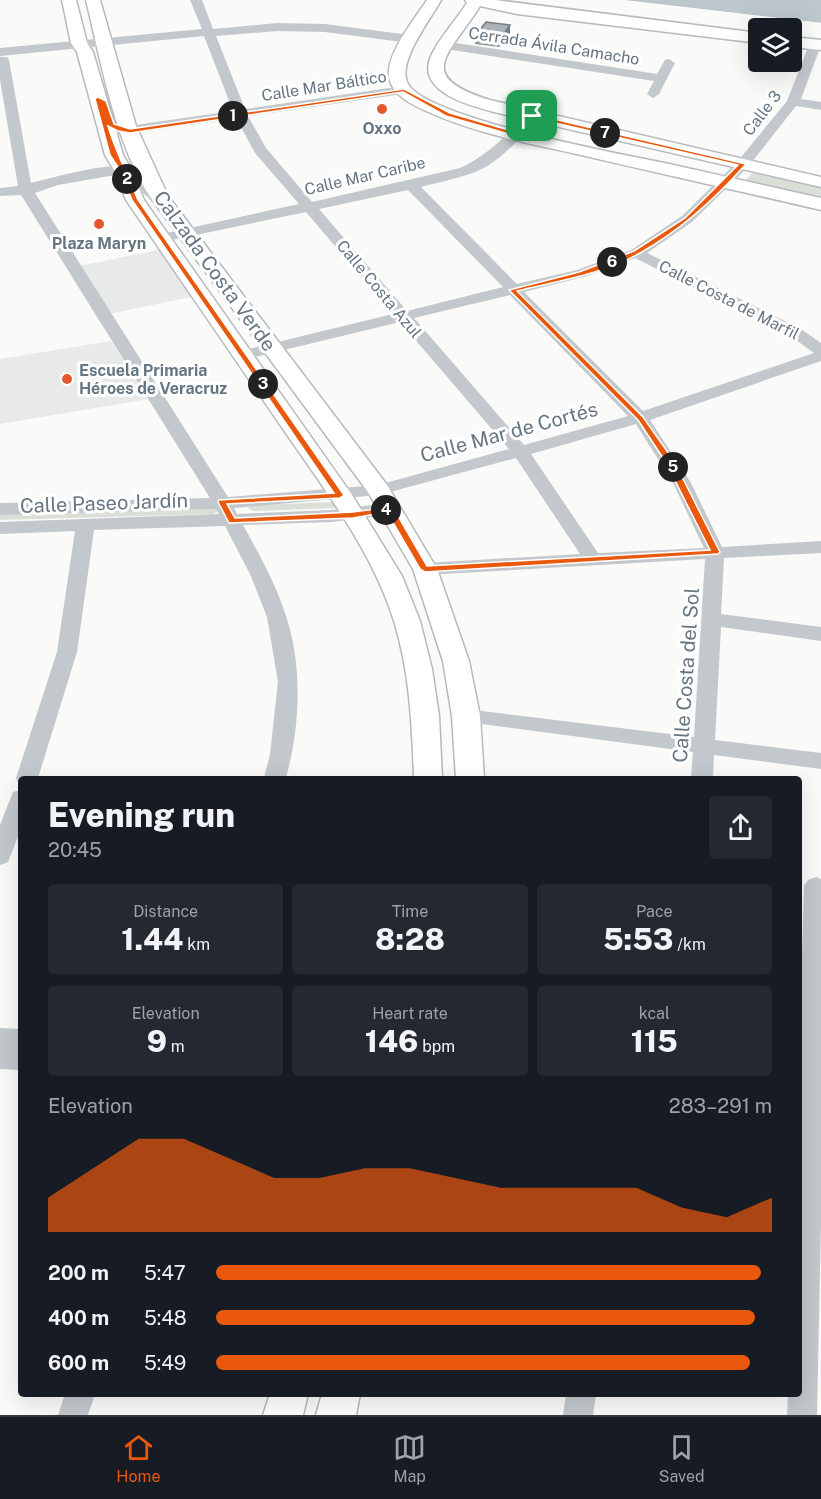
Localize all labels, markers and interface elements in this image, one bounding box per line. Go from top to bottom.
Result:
map controls [748,18,802,72]
button: layers [748,18,802,72]
street label: Cerrada Ávila Camacho [467,22,641,69]
street label: Calle Mar Báltico [260,67,388,105]
street label: Calle 3 [739,87,785,139]
pin [506,90,557,141]
icon: arrive [515,99,548,132]
pin: 1 [218,101,248,131]
marker: Oxxo [375,102,389,116]
text: 1 [230,106,236,125]
pin: 7 [590,118,620,148]
place label: Oxxo [362,119,402,138]
text: 7 [600,123,610,142]
street label: Calle Mar Caribe [303,153,427,199]
pin: 2 [112,164,142,194]
text: 2 [122,169,132,188]
street label: Calzada Costa Verde [149,186,281,356]
marker: Plaza Maryn [92,217,106,231]
place label: Plaza Maryn [52,234,146,253]
street label: Calle Costa Azul [333,236,426,342]
pin: 6 [597,247,627,277]
text: 6 [607,252,617,271]
street label: Calle Costa de Marfil [656,256,802,344]
place label: Escuela Primaria Héroes de Veracruz [79,361,227,398]
pin: 3 [248,369,278,399]
marker: Escuela Primaria Héroes de Veracruz [60,372,74,386]
text: 3 [258,374,268,393]
street label: Calle Mar de Cortés [418,397,600,467]
pin: 5 [658,452,688,482]
text: 5 [668,457,678,476]
street label: Calle Paseo Jardín [20,488,188,518]
pin: 4 [371,495,401,525]
text: 4 [381,500,391,519]
street label: Calle Costa del Sol [668,587,704,763]
text: Evening run [48,796,235,834]
button: share [709,796,772,859]
text: 20:45 [48,838,102,862]
text: Distance [133,902,198,921]
text: Time [392,902,428,921]
text: Pace [636,902,673,921]
text: 1.44 [121,921,183,957]
text: 8:28 [375,921,445,957]
text: 5:53 [603,921,673,957]
text: km [183,935,210,954]
text: /km [673,935,706,954]
text: Elevation [132,1004,200,1023]
text: Heart rate [372,1004,448,1023]
text: kcal [639,1004,670,1023]
text: 9 [147,1023,167,1059]
text: 146 [365,1023,418,1059]
text: 115 [631,1023,678,1059]
text: m [167,1037,185,1056]
text: bpm [418,1037,455,1056]
text: Elevation [48,1094,133,1118]
text: 283–291 m [669,1094,772,1118]
text: 200 m [48,1261,109,1285]
text: 5:47 [144,1261,186,1285]
text: 400 m [48,1306,109,1330]
text: 5:48 [144,1306,187,1330]
text: 600 m [48,1351,109,1375]
text: 5:49 [144,1351,186,1375]
tab: Home [116,1431,160,1486]
tab: Map [393,1431,426,1486]
tab: Saved [659,1431,705,1486]

